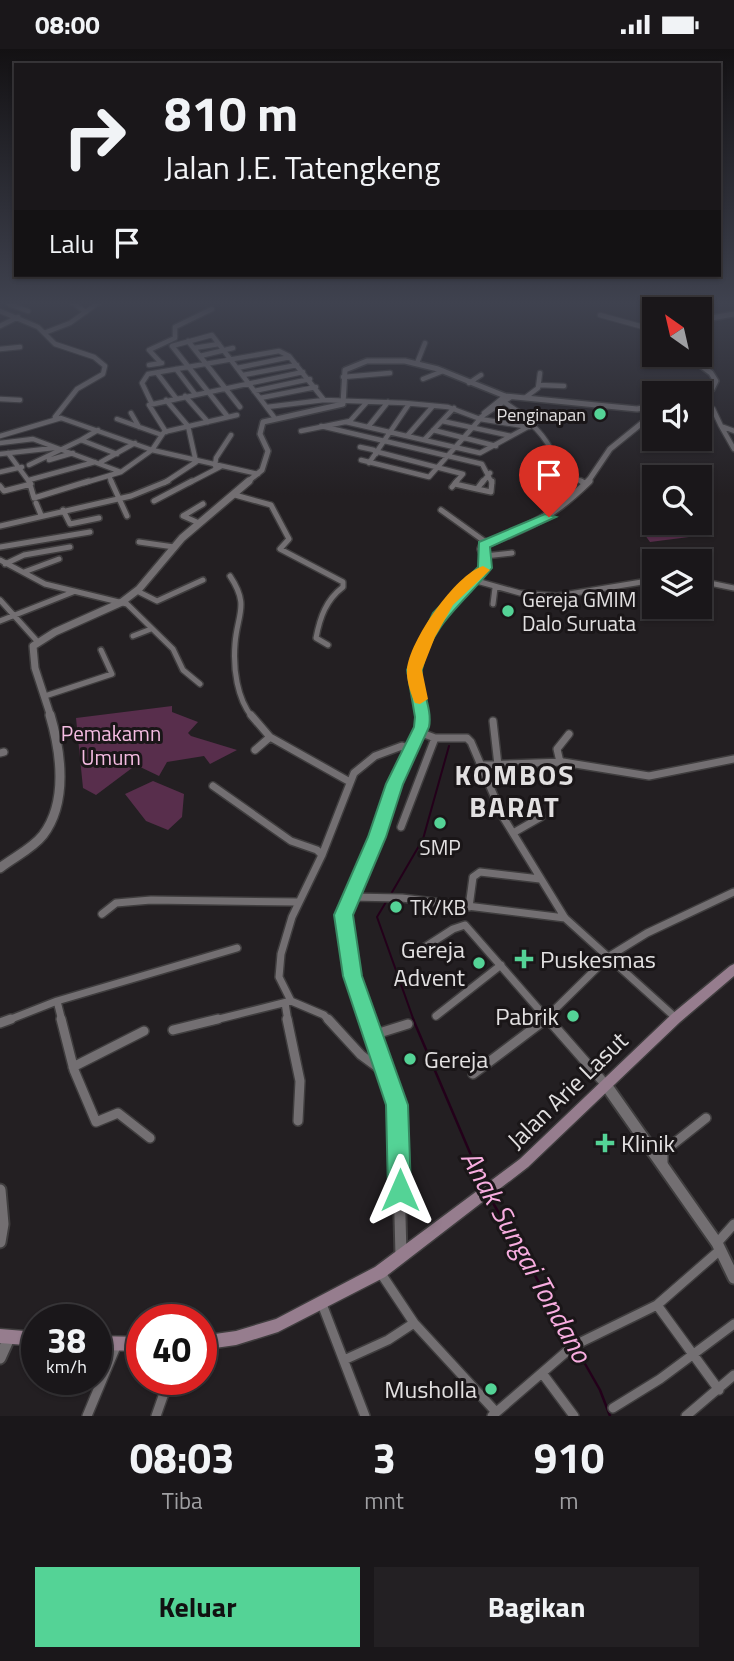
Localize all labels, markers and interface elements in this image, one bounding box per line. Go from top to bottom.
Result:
text: 08:00 [35,5,100,44]
text: 810 m [164,75,298,150]
icon: right [49,91,140,182]
text: Jalan J.E. Tatengkeng [164,143,440,191]
text: Lalu [49,224,94,263]
icon: arrive [108,224,146,262]
north arrow [642,297,712,367]
map controls [642,297,712,619]
button: sound [642,381,712,451]
place label: Penginapan [497,401,586,428]
marker: Penginapan [592,406,608,422]
pin [519,445,579,517]
icon: arrive [530,456,568,494]
button: search [642,465,712,535]
button: layers [642,549,712,619]
place label: Gereja GMIM Dalo Suruata [522,583,636,639]
marker: Gereja GMIM Dalo Suruata [500,603,516,619]
park label: Pemakamn Umum [61,717,161,773]
district label: KOMBOS BARAT [454,753,576,828]
marker: SMP [432,815,448,831]
place label: SMP [419,831,461,863]
place label: TK/KB [410,891,467,923]
marker: TK/KB [388,899,404,915]
place label: Gereja Advent [393,931,466,995]
place label: Puskesmas [540,941,656,977]
marker: Puskesmas [514,949,534,969]
marker: Gereja Advent [471,955,487,971]
place label: Pabrik [495,998,559,1034]
marker: Pabrik [565,1008,581,1024]
street label: Jalan Arie Lasut [498,1023,636,1157]
place label: Gereja [424,1041,488,1077]
marker: Gereja [402,1051,418,1067]
place label: Klinik [621,1125,676,1161]
marker: Klinik [595,1133,615,1153]
water label: Anak Sungai Tondano [451,1142,604,1371]
position arrow [363,1153,437,1227]
speed limit sign: 40 [126,1304,217,1395]
text: 38 [47,1313,86,1367]
text: km/h [46,1353,87,1380]
place label: Musholla [384,1371,477,1407]
marker: Musholla [483,1381,499,1397]
text: 08:03 [130,1425,235,1489]
text: 3 [372,1425,396,1489]
text: 910 [534,1425,604,1489]
text: Tiba [162,1483,203,1518]
text: mnt [364,1483,404,1518]
text: m [559,1483,579,1518]
button: Keluar [35,1567,360,1647]
button: Bagikan [374,1567,699,1647]

